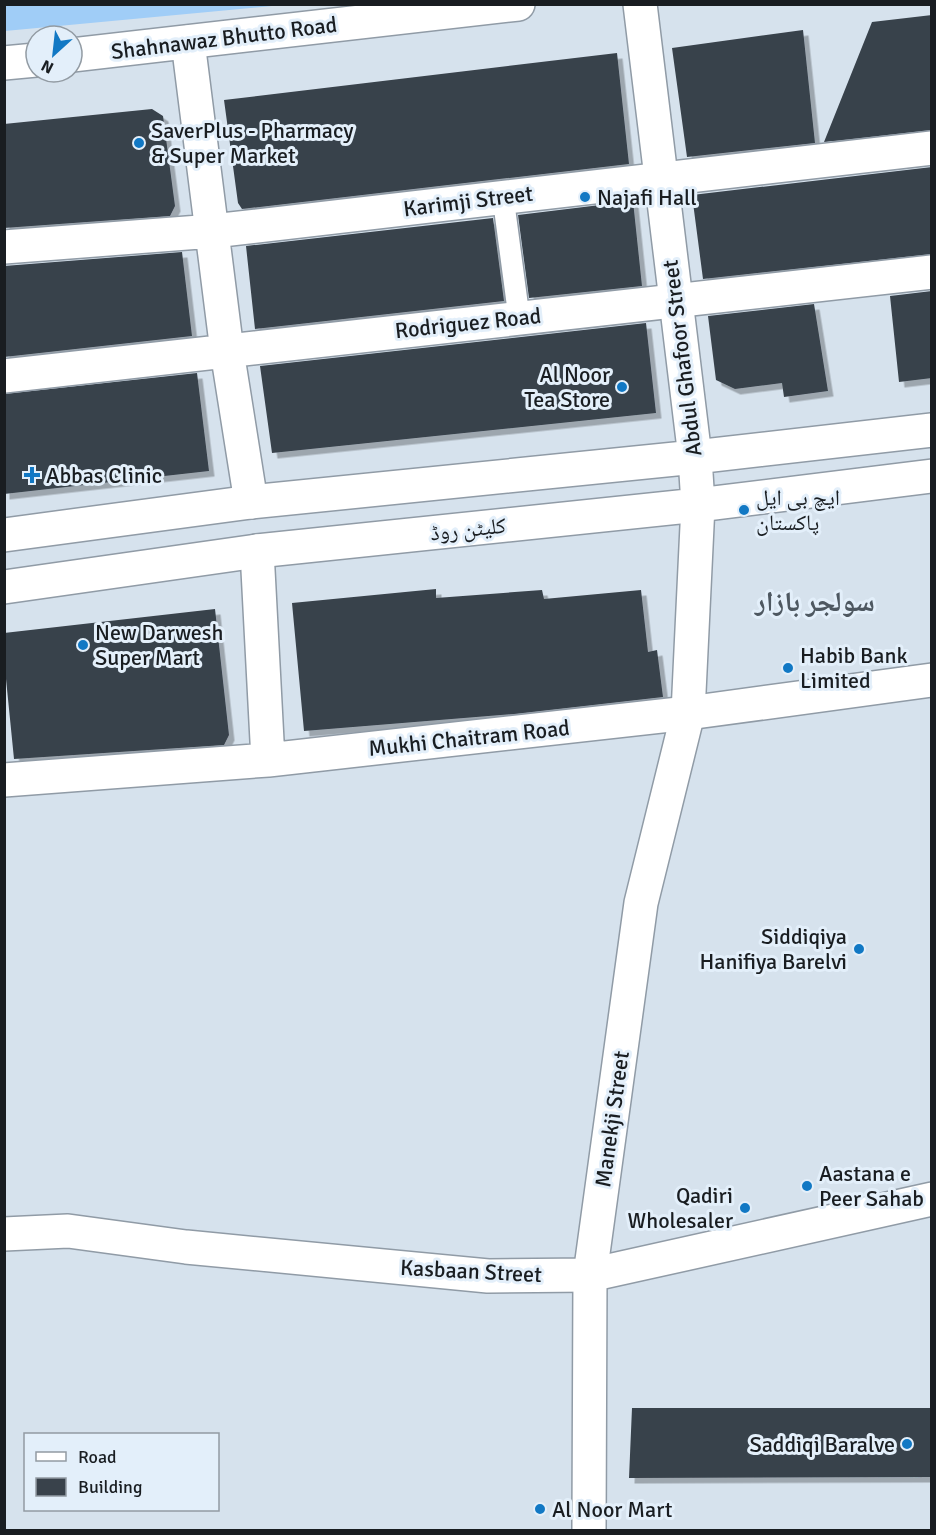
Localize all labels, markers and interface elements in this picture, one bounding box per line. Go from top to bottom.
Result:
street label: Shahnawaz Bhutto Road [109,11,339,65]
north arrow [24,24,84,84]
text: N [38,55,57,78]
place label: SaverPlus - Pharmacy & Super Market [151,117,354,169]
marker: SaverPlus - Pharmacy & Super Market [132,136,146,150]
street label: Karimji Street [402,180,535,222]
place label: Najafi Hall [597,184,697,211]
marker: Najafi Hall [578,190,592,204]
street label: Abdul Ghafoor Street [657,258,707,458]
street label: Rodriguez Road [394,302,542,344]
place label: Al Noor Tea Store [524,361,610,413]
marker: Al Noor Tea Store [615,380,629,394]
place label: Abbas Clinic [46,462,162,489]
marker: Abbas Clinic [23,466,41,484]
place label: ایچ بی ایل پاکستان [756,484,840,536]
marker: ایچ بی ایل پاکستان [737,503,751,517]
street label: کلیٹن روڈ [429,512,507,546]
district label: سولجر بازار [754,585,875,619]
place label: New Darwesh Super Mart [95,619,223,671]
marker: New Darwesh Super Mart [76,638,90,652]
place label: Habib Bank Limited [800,642,908,694]
marker: Habib Bank Limited [781,661,795,675]
street label: Mukhi Chaitram Road [367,714,571,762]
place label: Siddiqiya Hanifiya Barelvi [699,923,847,975]
marker: Siddiqiya Hanifiya Barelvi [852,942,866,956]
street label: Manekji Street [589,1049,635,1189]
place label: Aastana e Peer Sahab [819,1160,924,1212]
marker: Aastana e Peer Sahab [800,1179,814,1193]
place label: Qadiri Wholesaler [628,1182,733,1234]
marker: Qadiri Wholesaler [738,1201,752,1215]
street label: Kasbaan Street [399,1254,543,1288]
place label: Saddiqi Baralve [750,1431,895,1458]
legend [24,1433,219,1511]
marker: Saddiqi Baralve [900,1437,914,1451]
text: Road [78,1446,117,1468]
text: Building [78,1476,142,1498]
place label: Al Noor Mart [552,1496,673,1523]
marker: Al Noor Mart [533,1502,547,1516]

